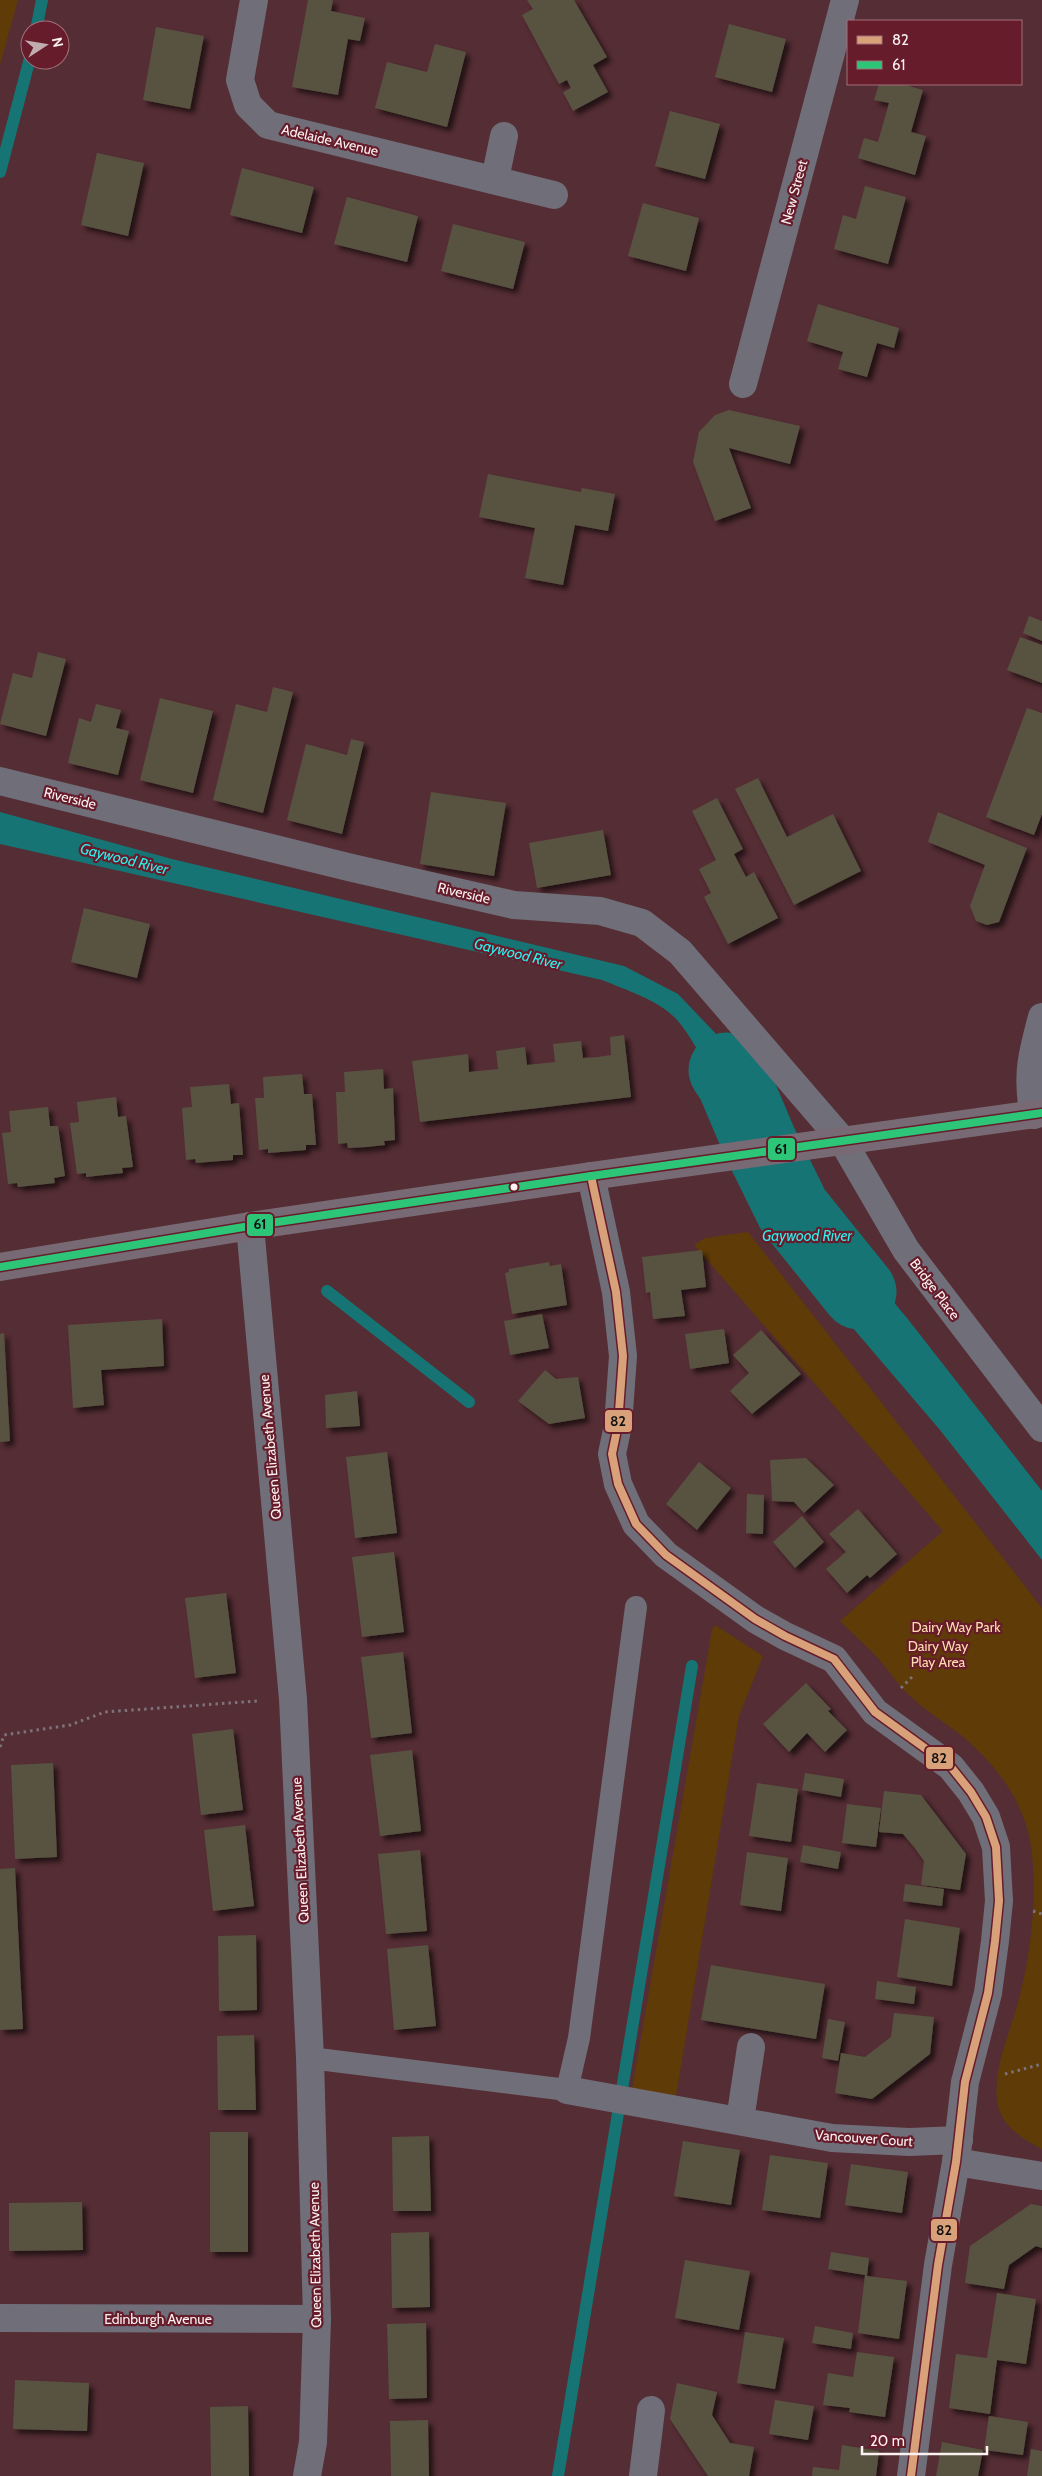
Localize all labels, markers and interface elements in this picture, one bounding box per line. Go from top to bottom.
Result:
north arrow [20,20,70,70]
legend [847,20,1022,85]
text: 82 [892,31,909,49]
text: N [48,36,68,49]
text: 61 [892,56,905,74]
street label: Adelaide Avenue [280,120,380,160]
street label: New Street [777,157,811,226]
street label: Riverside [42,783,98,813]
water label: Gaywood River [78,839,171,879]
street label: Riverside [436,878,492,908]
water label: Gaywood River [472,934,565,974]
line badge: 61 [767,1137,796,1161]
text: 61 [774,1140,788,1158]
unlabelled marker [509,1182,519,1192]
line badge: 61 [246,1213,274,1237]
text: 61 [253,1215,267,1233]
water label: Gaywood River [762,1227,853,1245]
street label: Bridge Place [906,1255,964,1323]
street label: Queen Elizabeth Avenue [255,1374,285,1520]
line badge: 82 [604,1409,633,1433]
text: 82 [610,1412,626,1430]
park label: Dairy Way Park [912,1618,1001,1636]
park label: Dairy Way Play Area [908,1637,968,1671]
line badge: 82 [925,1746,954,1770]
text: 82 [931,1749,947,1767]
street label: Queen Elizabeth Avenue [287,1777,313,1923]
street label: Vancouver Court [815,2126,914,2150]
street label: Queen Elizabeth Avenue [305,2182,325,2328]
line badge: 82 [930,2218,958,2242]
text: 82 [936,2221,952,2239]
street label: Edinburgh Avenue [104,2310,212,2328]
scale bar [862,2424,987,2456]
text: 20 m [870,2432,905,2450]

